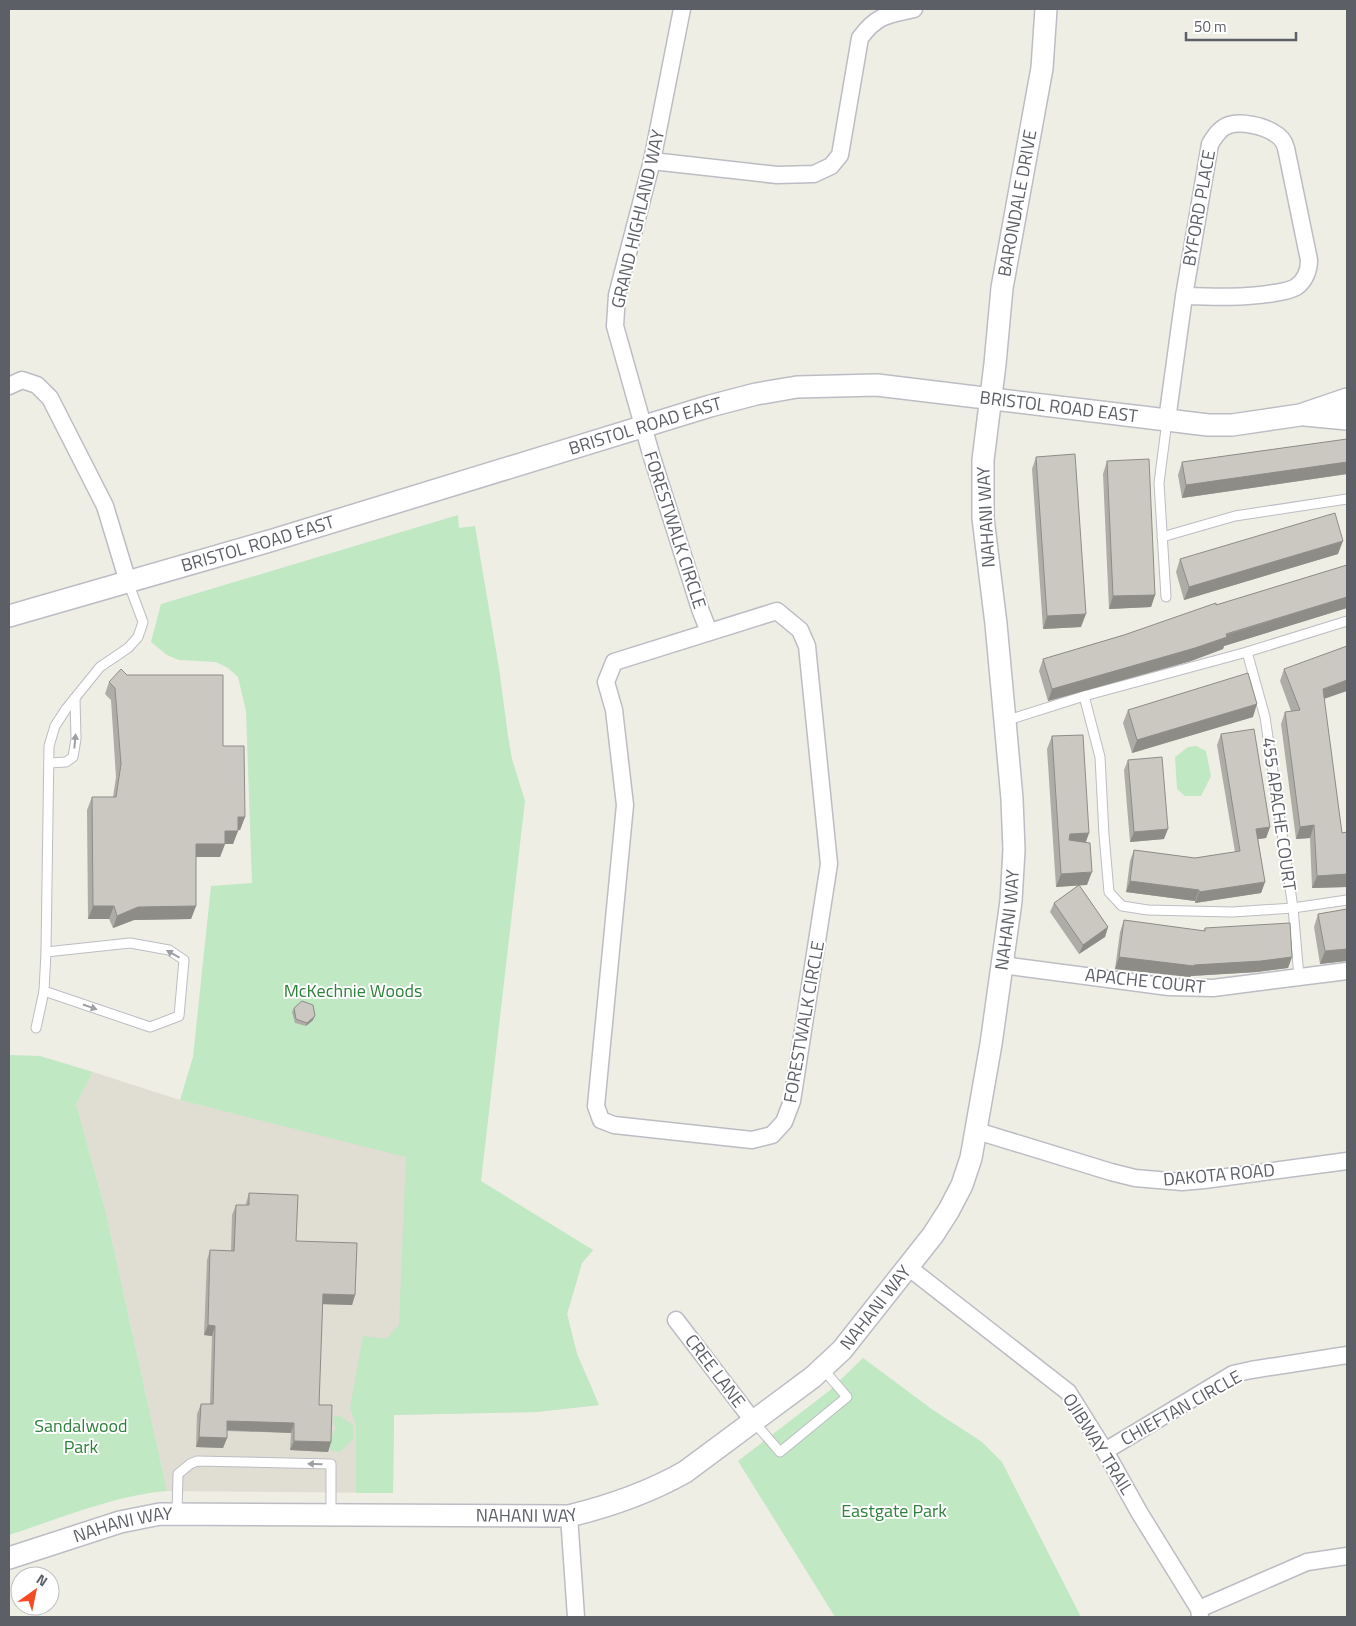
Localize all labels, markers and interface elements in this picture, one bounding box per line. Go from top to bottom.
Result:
scale bar [1186,10,1296,42]
text: 50 m [1194,15,1227,38]
street label: GRAND HIGHLAND WAY [604,127,671,311]
street label: BARONDALE DRIVE [990,127,1044,279]
street label: BYFORD PLACE [1175,148,1222,268]
street label: BRISTOL ROAD EAST [978,384,1140,429]
street label: BRISTOL ROAD EAST [565,389,725,462]
street label: FORESTWALK CIRCLE [637,448,714,612]
street label: NAHANI WAY [969,465,1002,568]
street label: BRISTOL ROAD EAST [178,508,338,579]
one-way arrow [71,732,79,748]
street label: 455 APACHE COURT [1255,735,1304,893]
street label: NAHANI WAY [987,868,1026,972]
street label: FORESTWALK CIRCLE [776,939,831,1105]
one-way arrow [166,950,181,958]
street label: APACHE COURT [1084,961,1207,1000]
park label: McKechnie Woods [284,977,422,1004]
one-way arrow [83,1004,98,1011]
street label: DAKOTA ROAD [1162,1156,1276,1193]
street label: NAHANI WAY [833,1259,917,1355]
street label: CREE LANE [679,1328,752,1413]
street label: CHIEFTAN CIRCLE [1115,1363,1246,1452]
street label: OJIBWAY TRAIL [1056,1388,1141,1500]
park label: Sandalwood Park [34,1412,128,1460]
one-way arrow [306,1460,322,1468]
park label: Eastgate Park [841,1497,947,1524]
street label: NAHANI WAY [70,1500,173,1549]
street label: NAHANI WAY [476,1500,580,1529]
north arrow [10,1566,60,1616]
text: N [33,1568,52,1591]

